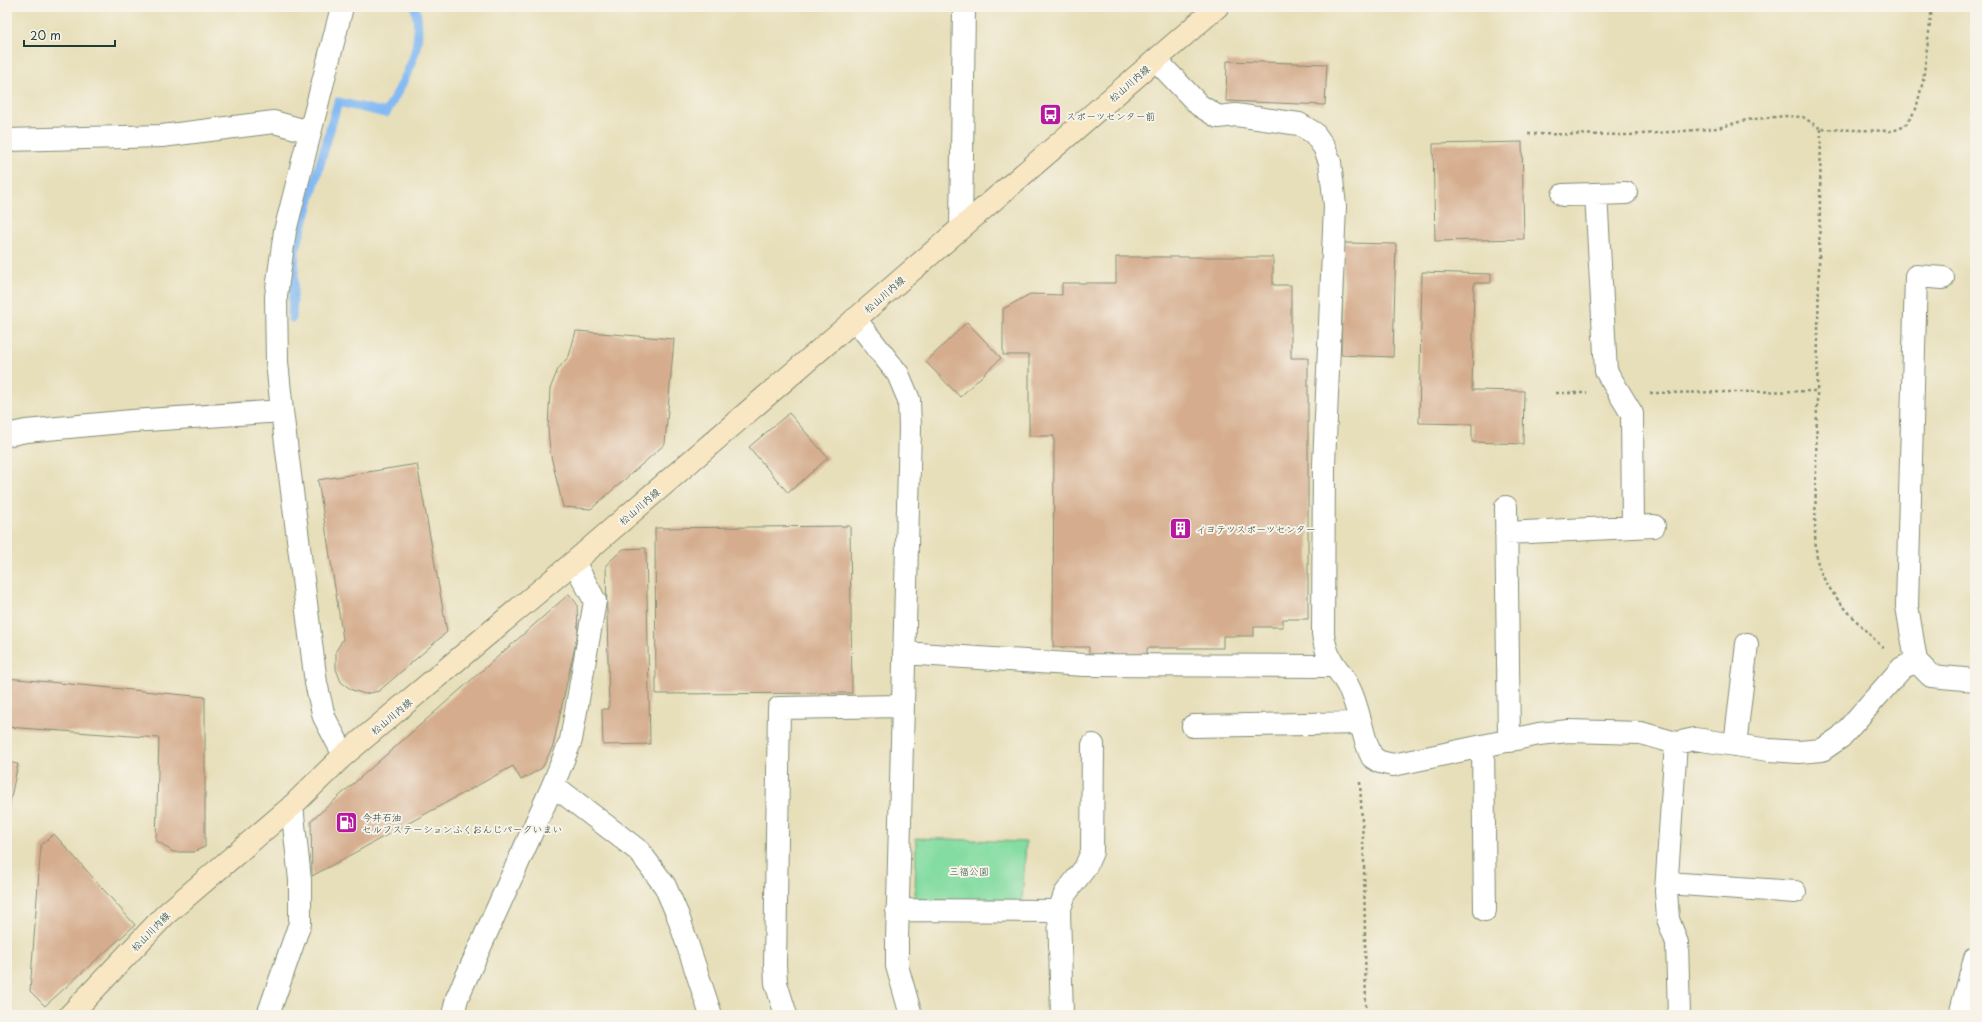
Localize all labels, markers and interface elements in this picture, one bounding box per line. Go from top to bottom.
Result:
scale bar [24,22,115,48]
text: 20 m [30,26,61,44]
street label: 松山川内線 [1105,61,1153,105]
bus stop icon: スポーツセンター前 [1038,102,1064,128]
place label: スポーツセンター前 [1066,108,1155,123]
street label: 松山川内線 [860,272,908,316]
street label: 松山川内線 [615,484,663,528]
building icon: イヨテツスポーツセンター [1168,515,1194,541]
place label: イヨテツスポーツセンター [1196,521,1315,536]
street label: 松山川内線 [367,694,415,738]
fuel station icon: 今井石油 セルフステーションふくおんじパークいまい [334,809,360,835]
place label: 今井石油 セルフステーションふくおんじパークいまい [362,809,563,836]
park label: 三福公園 [949,863,989,878]
street label: 松山川内線 [127,908,173,954]

